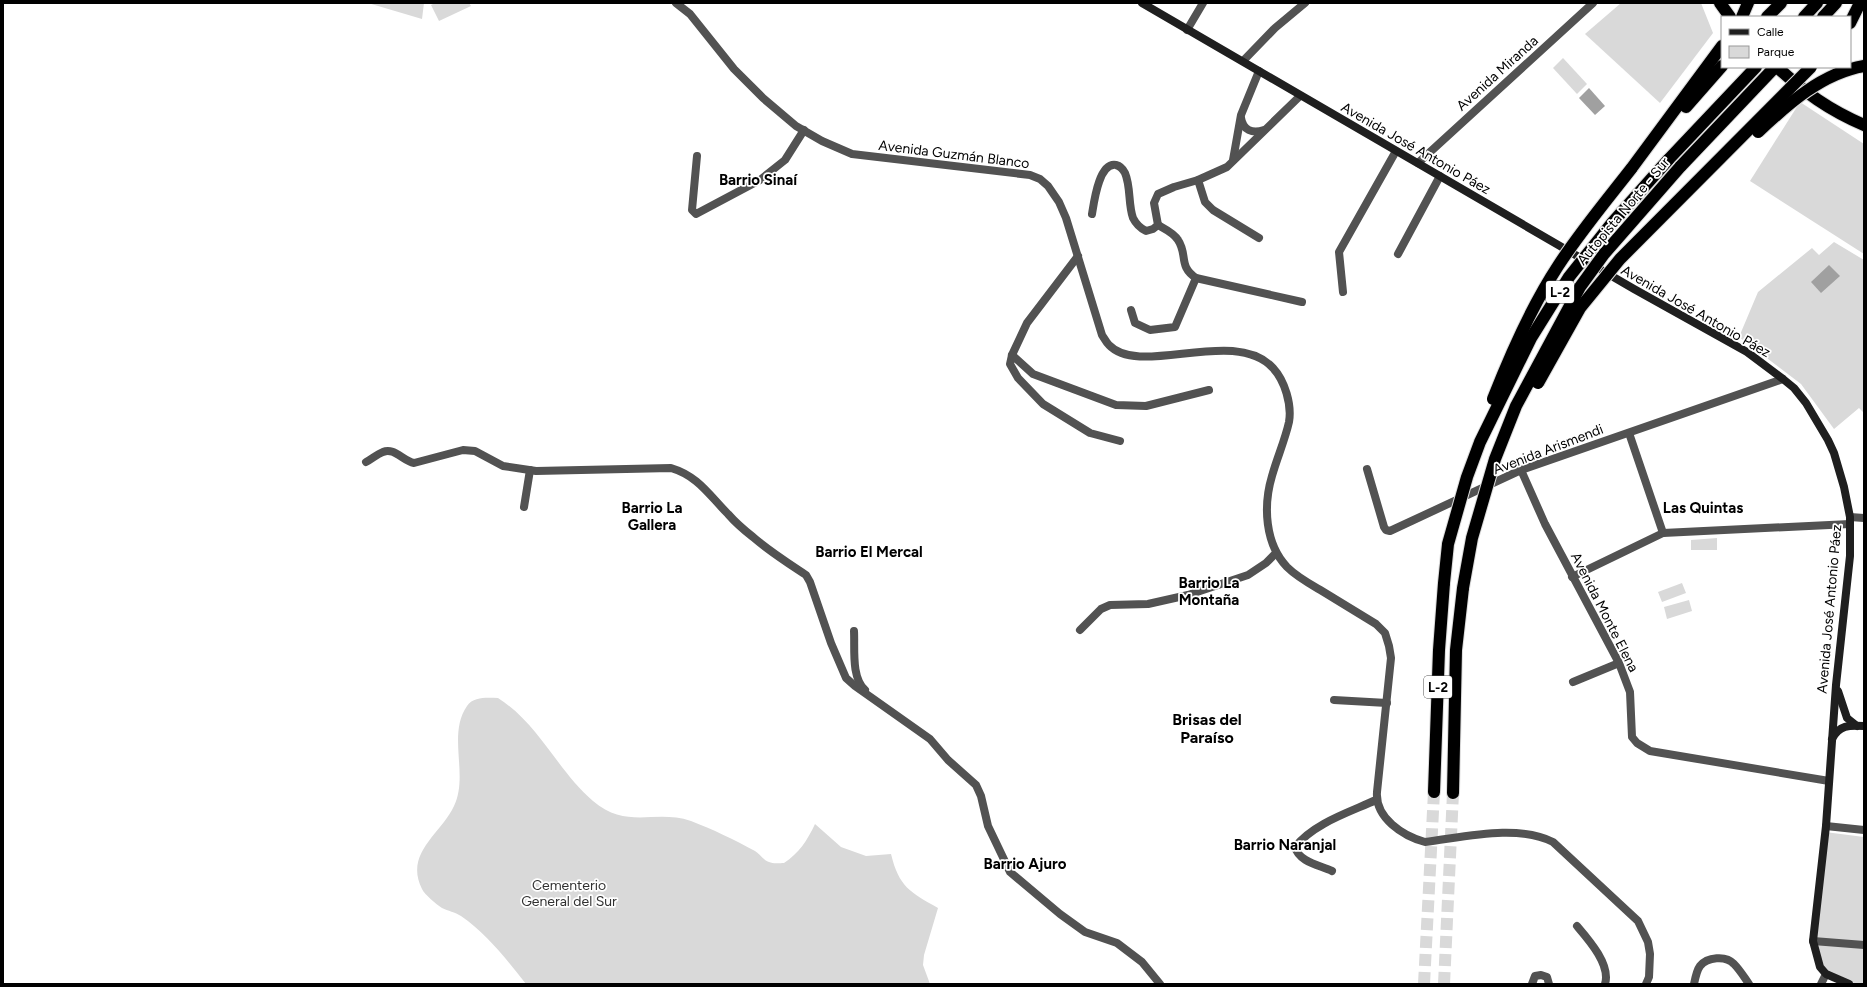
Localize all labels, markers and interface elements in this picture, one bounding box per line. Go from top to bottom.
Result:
legend [1721,16,1851,68]
text: Calle [1757,25,1784,39]
street label: Avenida Miranda [1453,32,1542,115]
text: Parque [1757,45,1795,59]
street label: Avenida José Antonio Páez [1338,99,1494,198]
street label: Avenida Guzmán Blanco [878,137,1030,172]
street label: Autopista Norte - Sur [1573,154,1673,269]
district label: Barrio Sinaí [719,171,798,189]
street label: Avenida José Antonio Páez [1618,262,1774,361]
road number: L-2 [1546,281,1574,303]
street label: Avenida Arismendi [1491,421,1606,478]
district label: Barrio La Gallera [622,499,682,534]
district label: Las Quintas [1663,499,1743,517]
street label: Avenida José Antonio Páez [1814,524,1845,694]
district label: Barrio El Mercal [815,543,923,561]
street label: Avenida Monte Elena [1567,550,1642,675]
district label: Barrio La Montaña [1179,574,1239,609]
road number: L-2 [1424,676,1452,698]
district label: Brisas del Paraíso [1172,710,1242,747]
district label: Barrio Naranjal [1234,836,1336,854]
district label: Barrio Ajuro [984,855,1067,873]
park label: Cementerio General del Sur [521,877,617,910]

